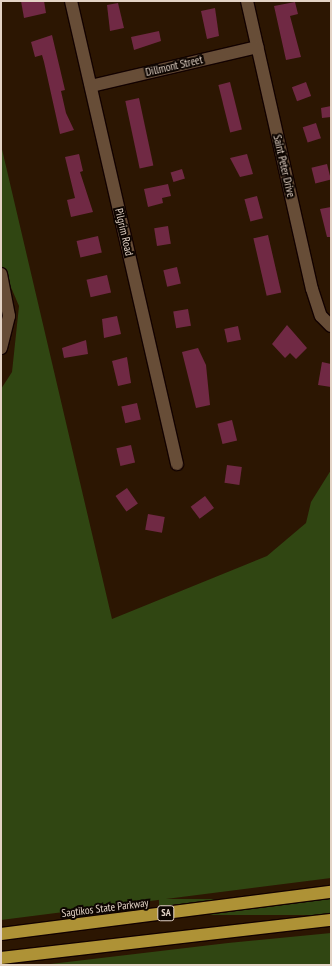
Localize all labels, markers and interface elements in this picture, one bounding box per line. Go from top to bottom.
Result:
street label: Dillmont Street [144,53,204,79]
street label: Saint Peter Drive [270,133,298,199]
street label: Pilgrim Road [112,207,136,257]
street label: Sagtikos State Parkway [61,896,149,920]
road number: SA [157,905,175,921]

